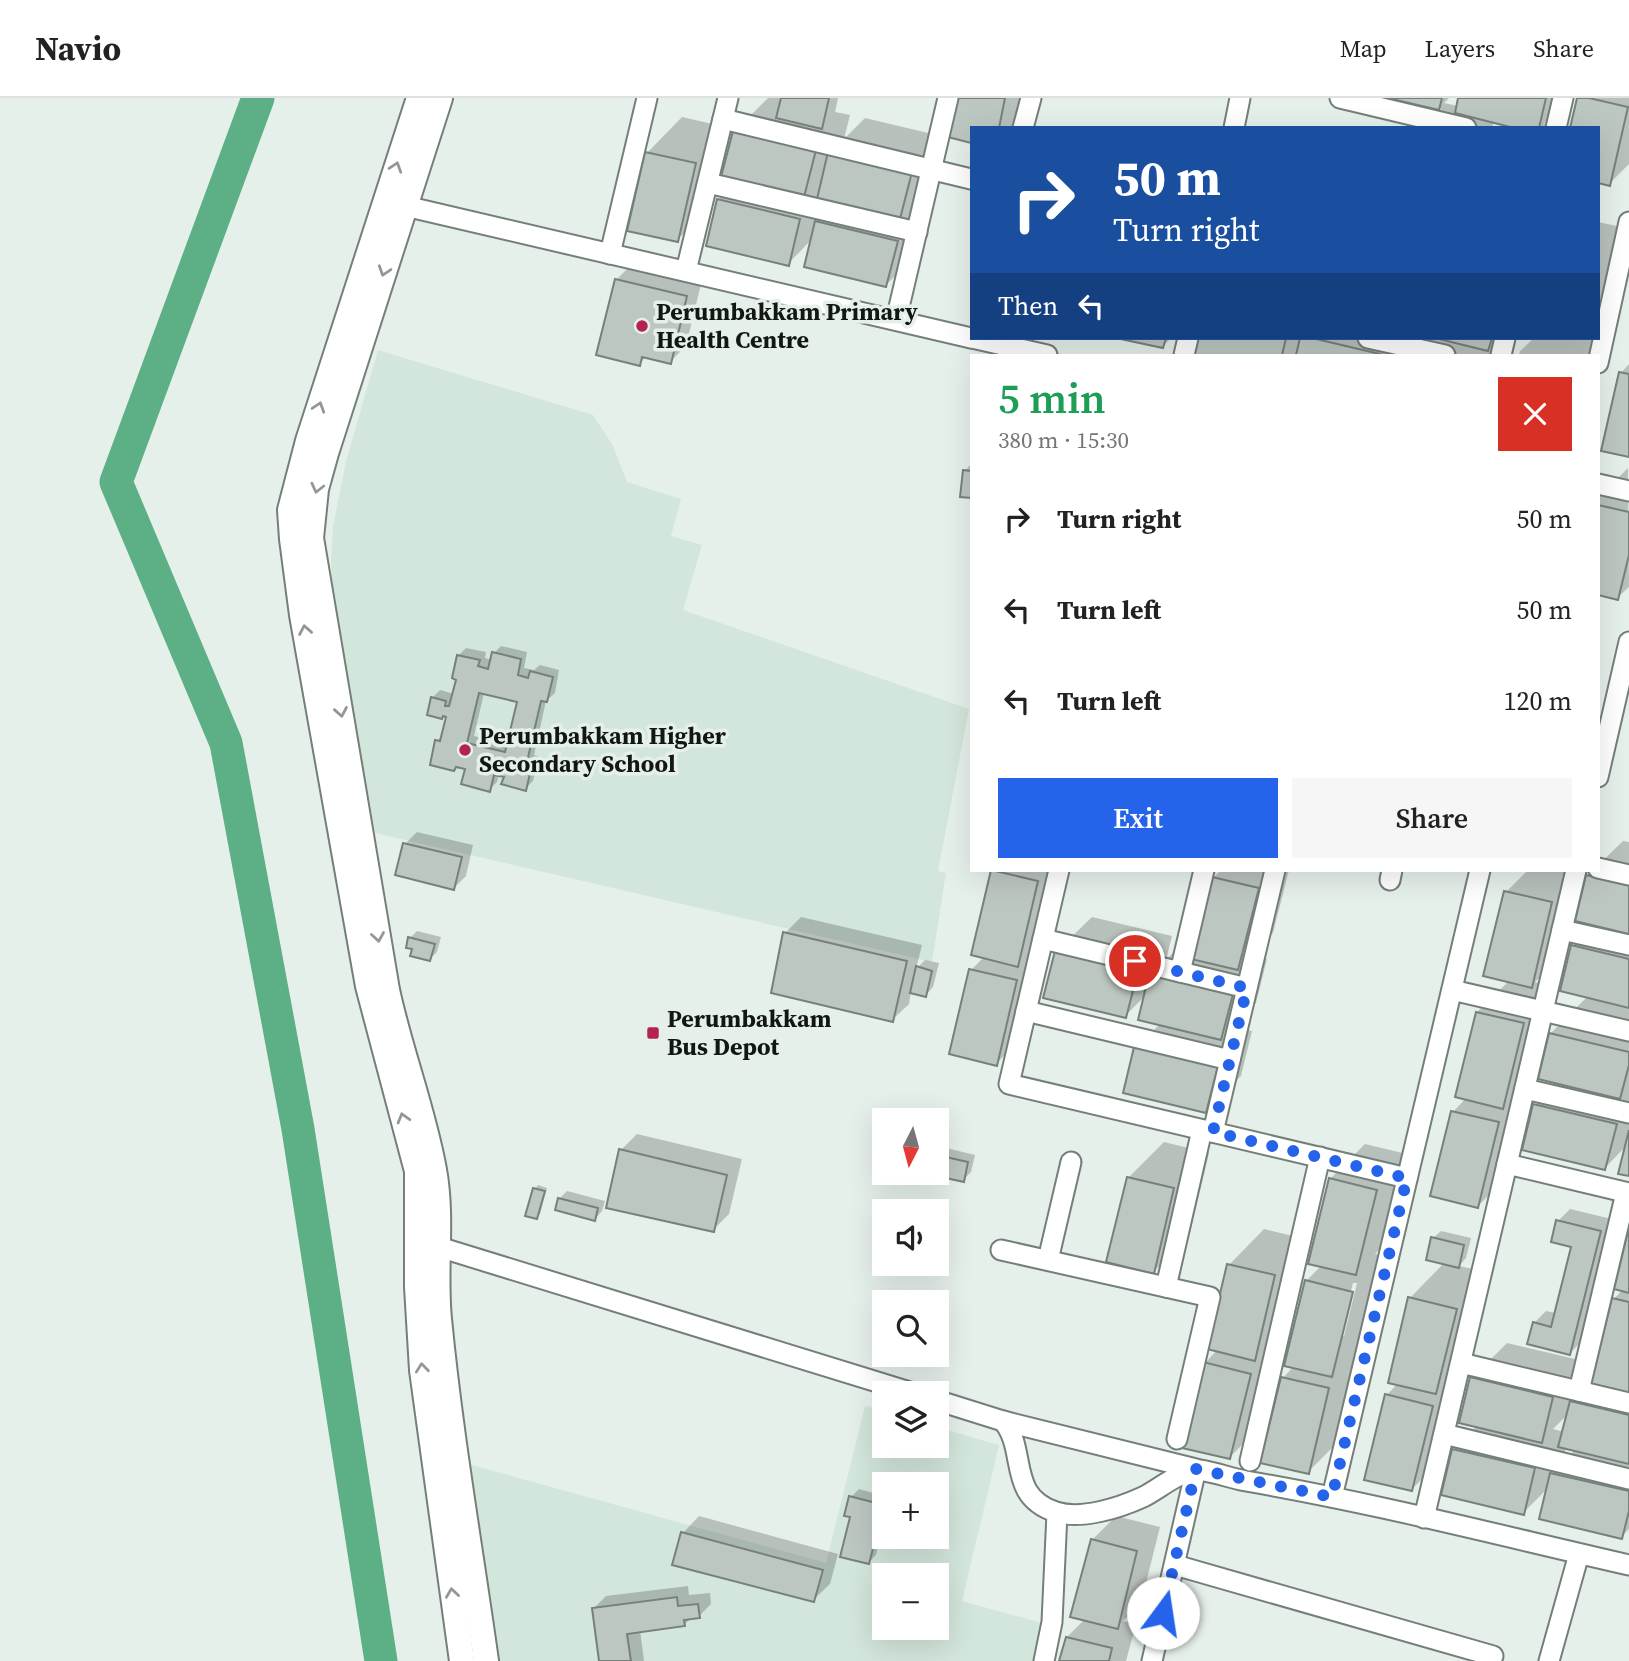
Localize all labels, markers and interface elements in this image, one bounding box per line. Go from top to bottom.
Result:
text: Navio [35,26,121,71]
text: Map [1340,32,1387,65]
text: Layers [1425,32,1495,65]
text: Share [1533,32,1594,65]
text: 50 m [1113,144,1221,211]
icon: right [998,154,1089,245]
one-way arrow [388,162,402,174]
text: Turn right [1113,208,1259,252]
one-way arrow [378,264,392,276]
icon: left [1072,287,1110,325]
text: Then [998,288,1058,324]
place label: Perumbakkam Primary Health Centre [656,295,918,356]
marker: Perumbakkam Primary Health Centre [634,318,650,334]
text: 5 min [998,369,1106,427]
button: close [1498,377,1572,451]
one-way arrow [311,402,325,414]
text: 380 m · 15:30 [998,424,1129,456]
one-way arrow [310,482,325,494]
icon: right [998,500,1036,538]
text: Turn right [1057,501,1181,537]
text: 50 m [1517,501,1572,537]
icon: left [998,591,1036,629]
text: Turn left [1057,592,1161,628]
text: 50 m [1517,592,1572,628]
one-way arrow [298,624,313,636]
icon: left [998,682,1036,720]
text: Turn left [1057,683,1161,719]
text: 120 m [1504,683,1572,719]
one-way arrow [333,706,348,718]
place label: Perumbakkam Higher Secondary School [479,719,727,780]
marker: Perumbakkam Higher Secondary School [457,742,473,758]
button: Exit [998,778,1278,858]
button: Share [1292,778,1572,858]
one-way arrow [370,931,385,943]
pin [1105,931,1165,991]
icon: arrive [1116,942,1154,980]
place label: Perumbakkam Bus Depot [667,1002,832,1063]
marker: Perumbakkam Bus Depot [645,1025,661,1041]
north arrow [872,1108,948,1185]
map controls [872,1108,949,1640]
one-way arrow [396,1112,411,1124]
button: sound [872,1199,949,1276]
button: search [872,1290,949,1367]
one-way arrow [414,1362,429,1374]
button: layers [872,1381,949,1458]
button: + [872,1472,949,1549]
button: − [872,1563,949,1640]
position arrow [1126,1576,1200,1650]
one-way arrow [445,1588,460,1599]

